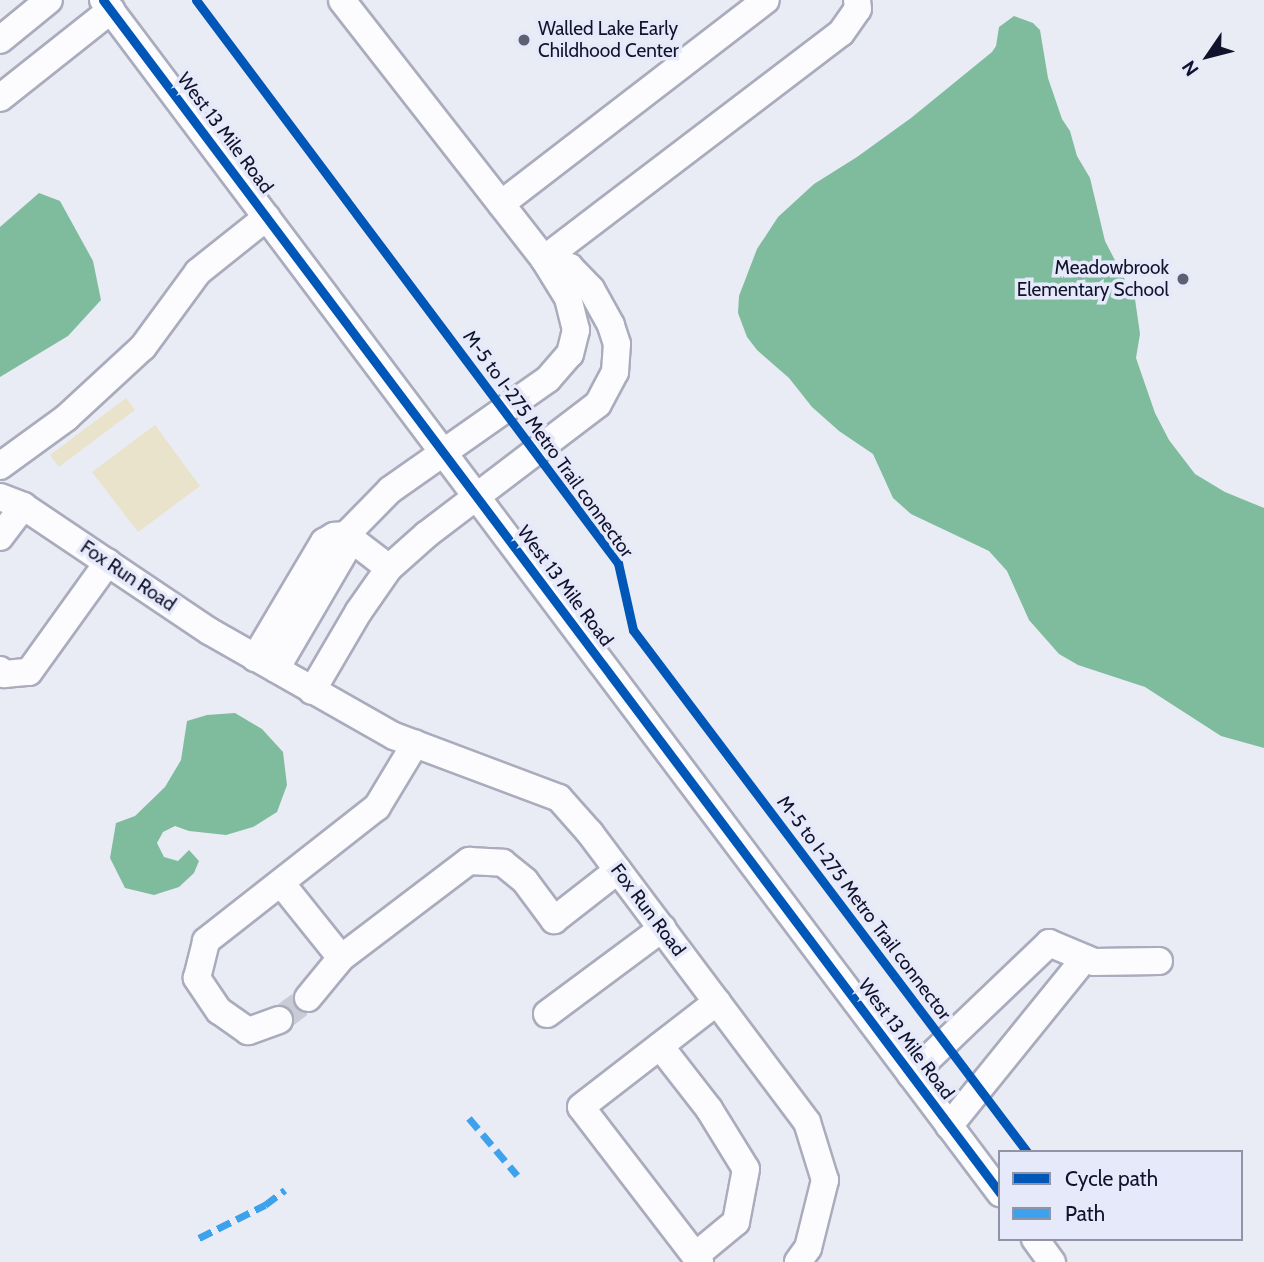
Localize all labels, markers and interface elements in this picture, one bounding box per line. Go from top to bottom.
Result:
place label: Walled Lake Early Childhood Center [538,18,679,62]
north arrow [1173,21,1243,91]
marker: Walled Lake Early Childhood Center [516,32,532,48]
text: N [1177,56,1204,80]
street label: West 13 Mile Road [172,68,278,198]
place label: Meadowbrook Elementary School [1017,257,1169,301]
marker: Meadowbrook Elementary School [1175,271,1191,287]
street label: M-5 to I-275 Metro Trail connector [458,326,638,562]
street label: West 13 Mile Road [512,521,618,651]
street label: Fox Run Road [76,536,180,616]
street label: M-5 to I-275 Metro Trail connector [772,791,956,1025]
street label: Fox Run Road [606,859,690,961]
street label: West 13 Mile Road [853,974,959,1104]
legend [998,1150,1243,1241]
text: Cycle path [1065,1166,1158,1191]
text: Path [1065,1201,1105,1226]

